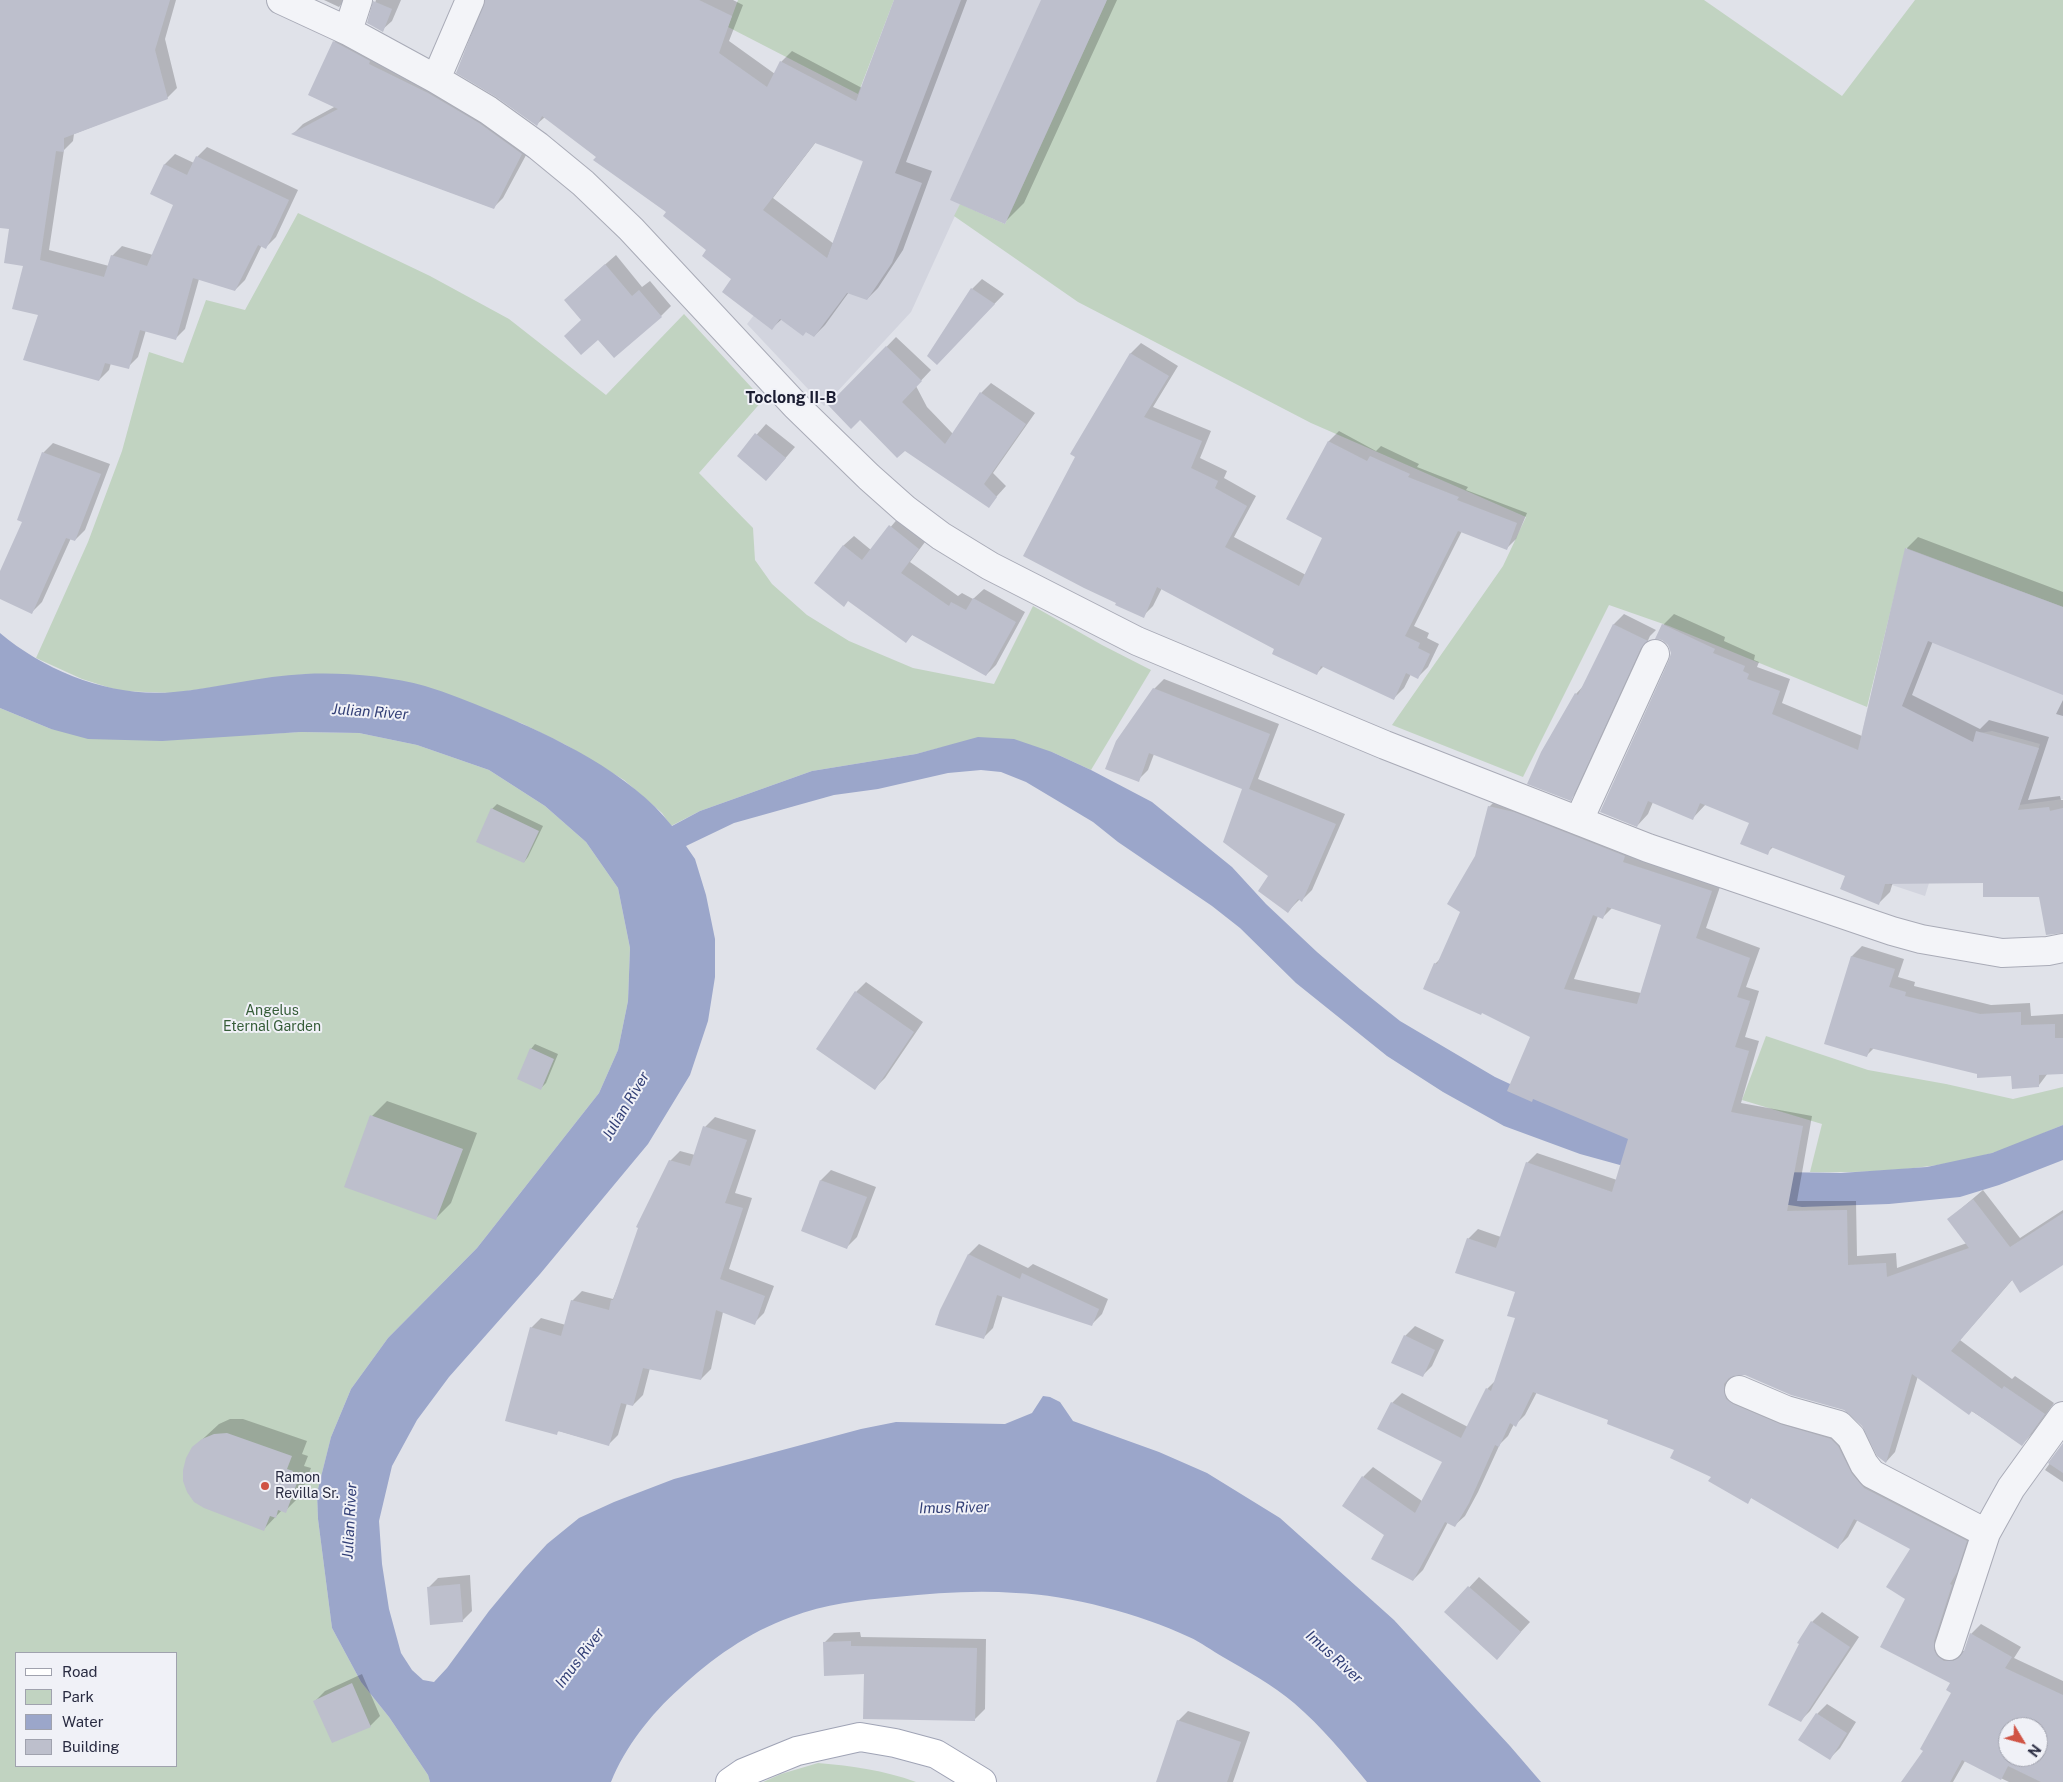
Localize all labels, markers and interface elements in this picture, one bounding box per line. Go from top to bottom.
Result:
district label: Toclong II-B [746,388,836,408]
water label: Julian River [331,700,409,724]
park label: Angelus Eternal Garden [223,1003,321,1036]
water label: Julian River [599,1069,653,1143]
place label: Ramon Revilla Sr. [275,1470,339,1502]
marker: Ramon Revilla Sr. [259,1480,271,1492]
water label: Julian River [339,1482,361,1560]
water label: Imus River [919,1498,989,1518]
water label: Imus River [552,1624,608,1692]
water label: Imus River [1302,1627,1366,1687]
legend [15,1652,178,1767]
text: Road [62,1663,98,1680]
text: Park [62,1688,94,1705]
text: Water [62,1713,104,1730]
north arrow [1998,1717,2048,1767]
text: Building [62,1738,120,1755]
text: N [2025,1741,2044,1760]

